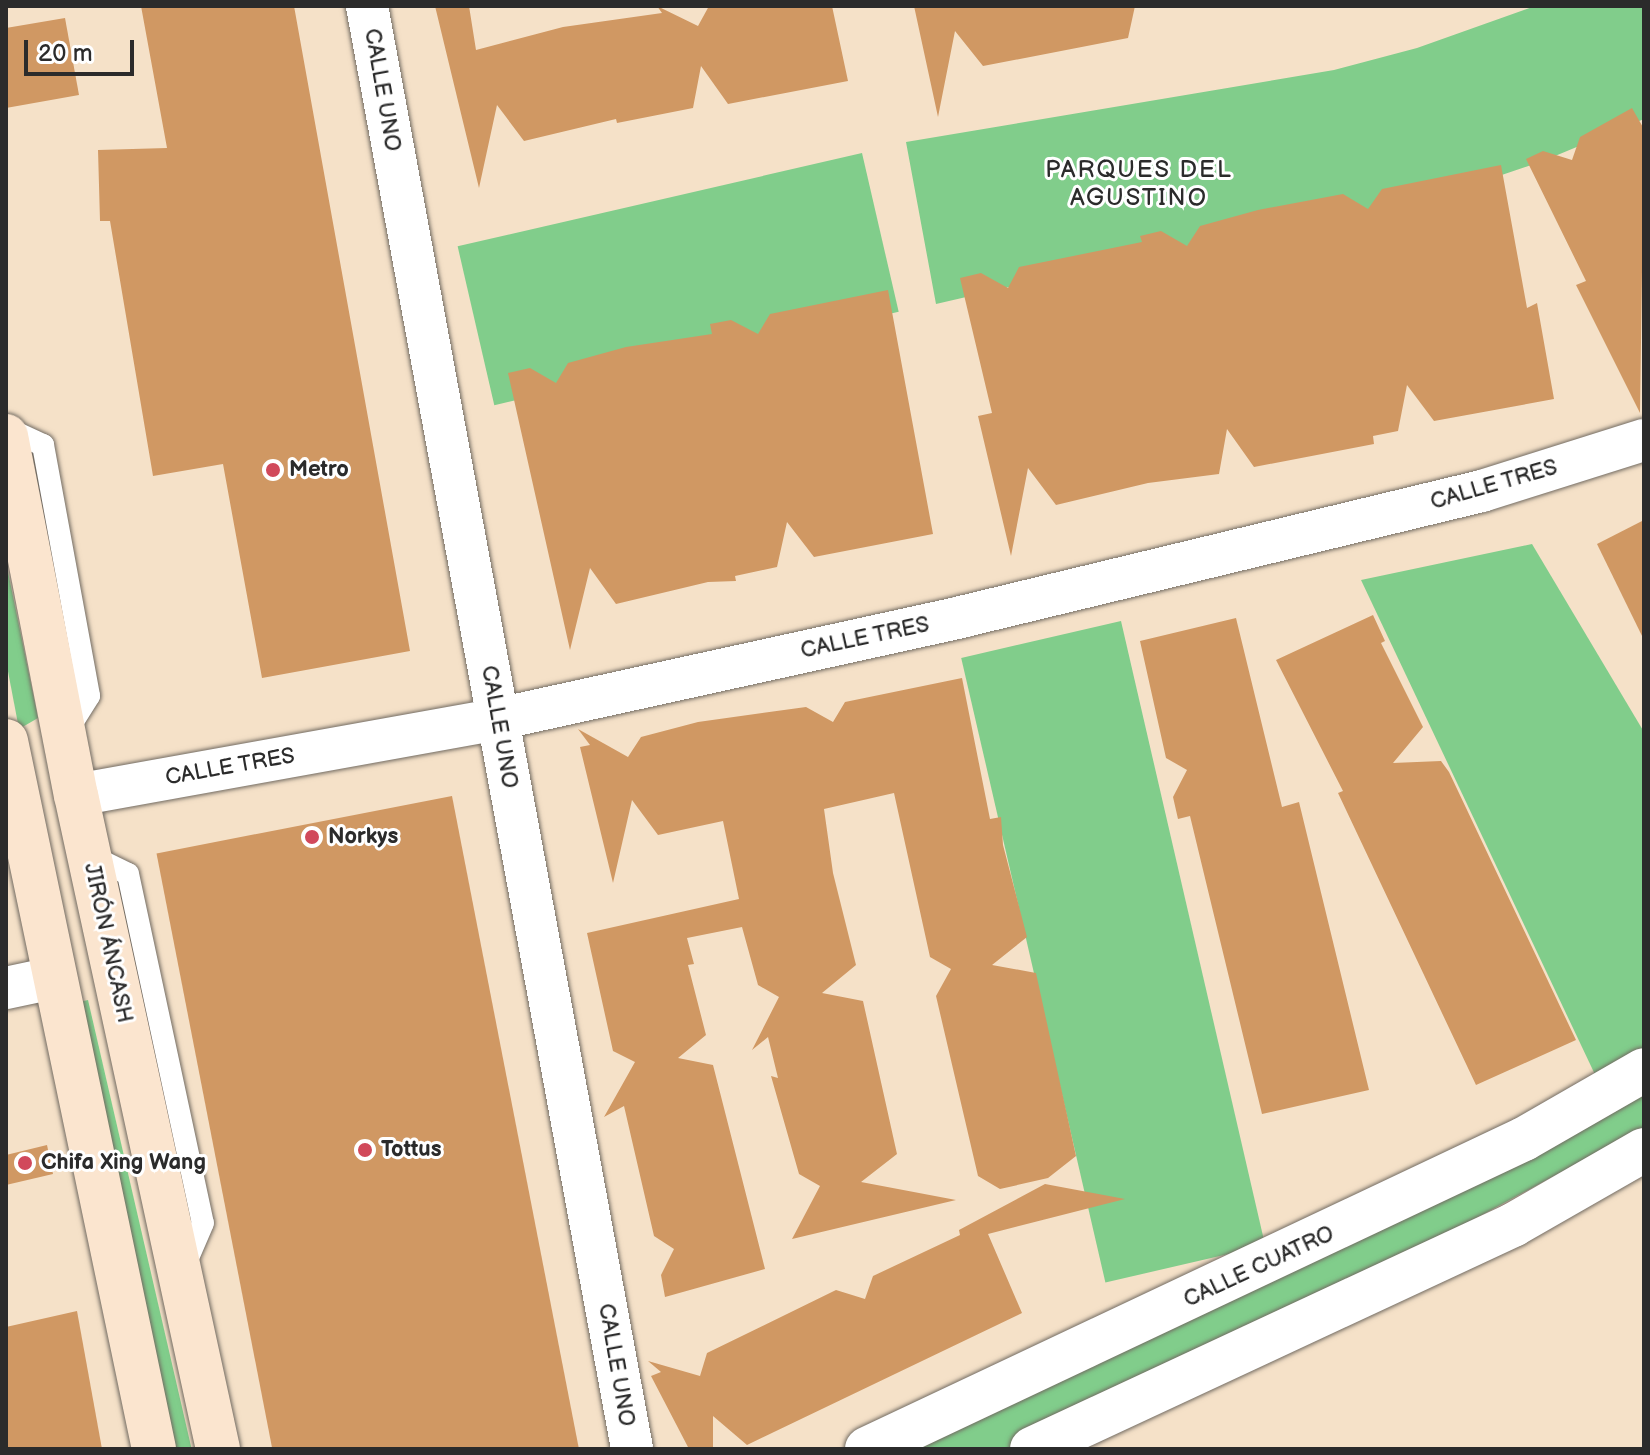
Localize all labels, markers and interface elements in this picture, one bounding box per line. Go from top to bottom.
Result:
scale bar [28,24,138,74]
street label: CALLE UNO [358,27,406,153]
text: 20 m [38,39,93,68]
district label: PARQUES DEL AGUSTINO [1045,156,1233,212]
street label: CALLE TRES [1427,454,1561,516]
place label: Metro [289,457,349,483]
marker: Metro [264,461,282,479]
street label: CALLE TRES [798,611,932,665]
street label: CALLE UNO [475,664,523,790]
street label: CALLE TRES [163,743,297,791]
place label: Norkys [328,824,398,850]
marker: Norkys [303,828,321,846]
street label: JIRÓN ÁNCASH [78,861,138,1025]
place label: Tottus [381,1137,441,1163]
marker: Tottus [356,1141,374,1159]
place label: Chifa Xing Wang [41,1150,206,1176]
marker: Chifa Xing Wang [16,1154,34,1172]
street label: CALLE CUATRO [1180,1221,1338,1313]
street label: CALLE UNO [592,1302,640,1428]

